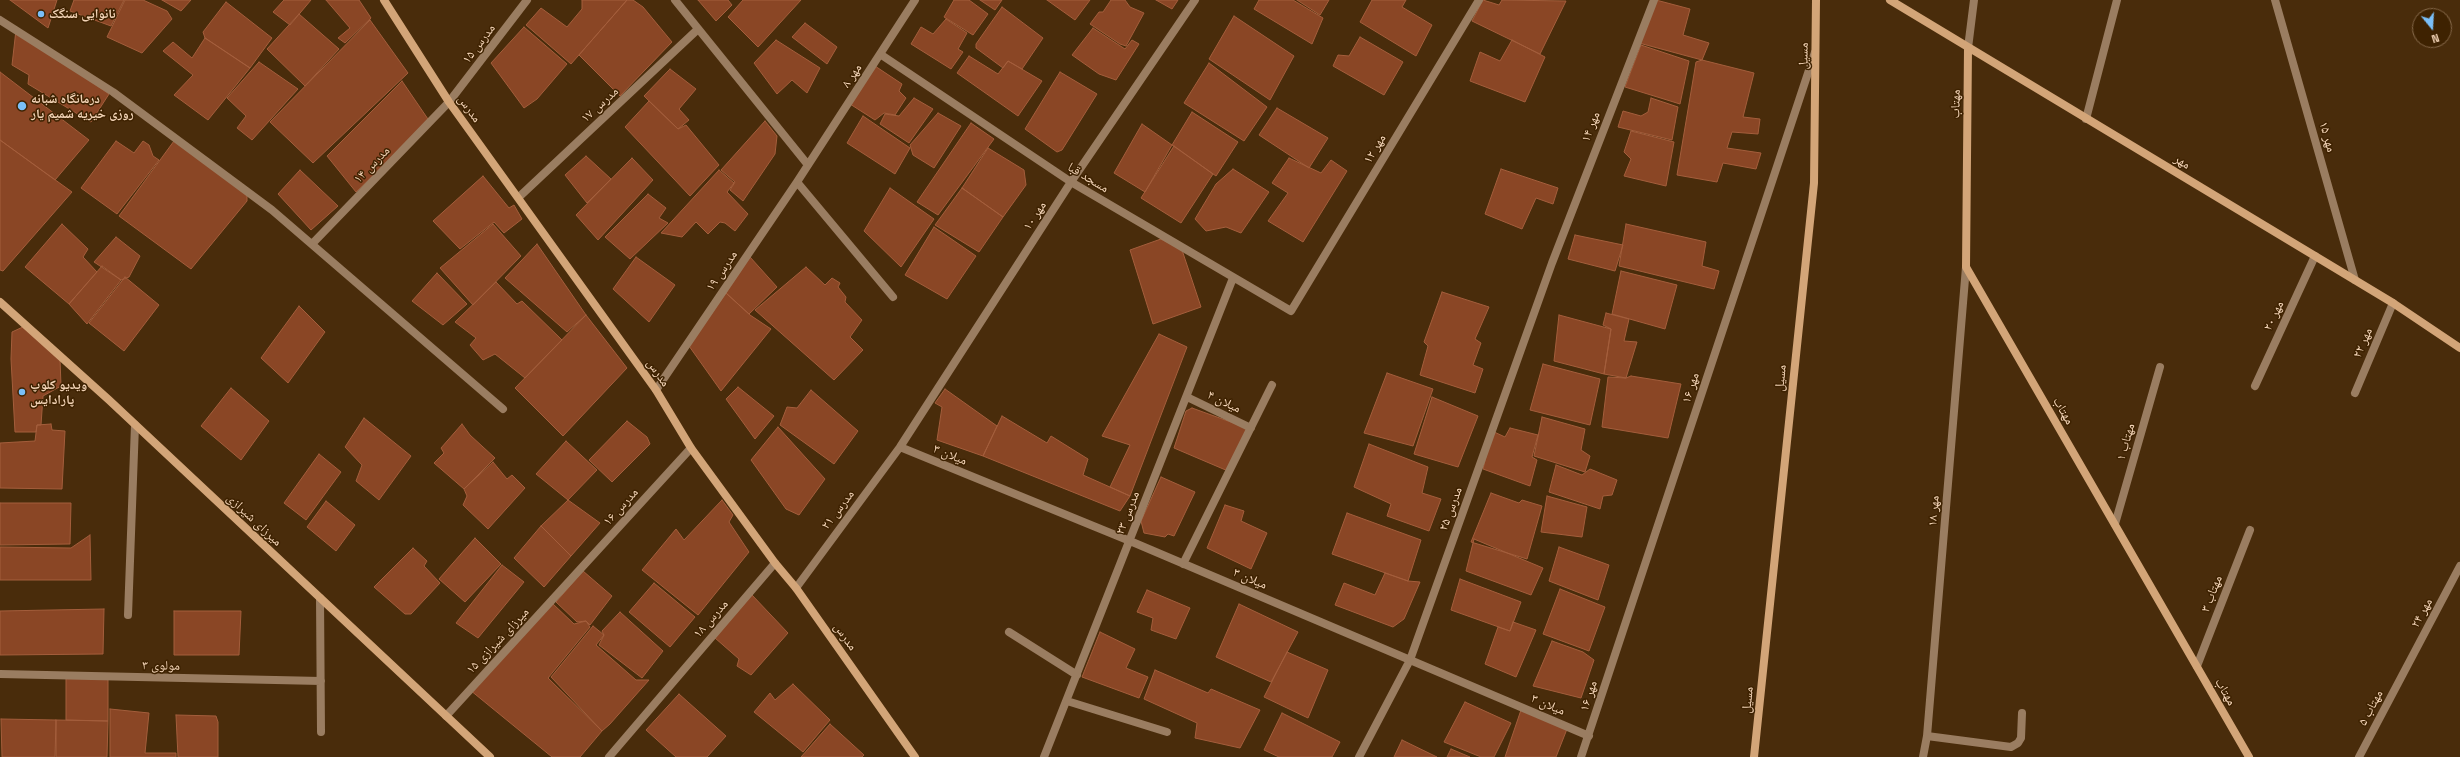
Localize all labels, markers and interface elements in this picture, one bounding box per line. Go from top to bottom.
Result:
place label: نانوایی سنگک [49,6,116,22]
north arrow [2412,8,2452,48]
marker: نانوایی سنگک [36,9,46,19]
street label: مدرس ۱۵ [459,21,499,67]
text: N [2430,31,2441,46]
street label: مسیل [1796,42,1812,70]
street label: مهر ۸ [839,61,865,91]
street label: مدرس ۱۷ [578,84,622,126]
street label: مهتاب [1948,89,1964,119]
place label: درمانگاه شبانه روزی خیریه شمیم یار [31,91,134,122]
street label: مدرس [454,92,484,126]
marker: درمانگاه شبانه روزی خیریه شمیم یار [16,100,28,112]
street label: مهر ۱۴ [1578,110,1604,144]
street label: مهر ۱۵ [2315,120,2339,154]
street label: مهر ۱۲ [1360,132,1390,166]
street label: مدرس ۱۴ [351,143,393,187]
street label: مهر [2171,151,2193,173]
street label: مسجد قبا [1065,160,1111,196]
street label: مهر ۱۰ [1020,199,1050,233]
street label: مدرس ۱۹ [703,248,741,294]
street label: مهر ۲۰ [2260,299,2288,333]
street label: مهر ۲۲ [2350,326,2376,360]
street label: مدرس [643,356,673,390]
street label: مسیل [1772,364,1790,392]
street label: مهر ۱۶ [1679,371,1703,405]
place label: ویدیو کلوپ پارادایس [30,377,87,408]
marker: ویدیو کلوپ پارادایس [17,387,27,397]
street label: میلان ۴ [1205,387,1243,417]
street label: مهتاب [2049,395,2077,427]
street label: مهتاب ۱ [2113,422,2139,462]
street label: میلان ۳ [931,441,969,469]
street label: مدرس ۱۶ [600,485,642,529]
street label: مدرس ۲۵ [1436,485,1466,533]
street label: مدرس ۲۱ [818,487,858,533]
street label: مدرس ۲۳ [1113,489,1143,537]
street label: میرزای شیرازی [223,490,285,550]
street label: مهر ۱۸ [1925,495,1943,527]
street label: میلان ۳ [1231,565,1269,593]
street label: مهتاب ۳ [2198,573,2226,615]
street label: مهر ۲۴ [2408,596,2436,630]
street label: مدرس ۱۸ [690,597,732,641]
street label: میرزای شیرازی ۱۵ [463,605,533,677]
street label: مدرس [830,620,860,654]
street label: مولوی ۳ [142,658,180,674]
street label: مهتاب [2211,676,2239,708]
street label: مهر ۱۶ [1577,679,1601,713]
street label: مسیل [1739,686,1757,714]
street label: مهتاب ۵ [2355,688,2387,728]
street label: میلان ۳ [1529,691,1567,719]

